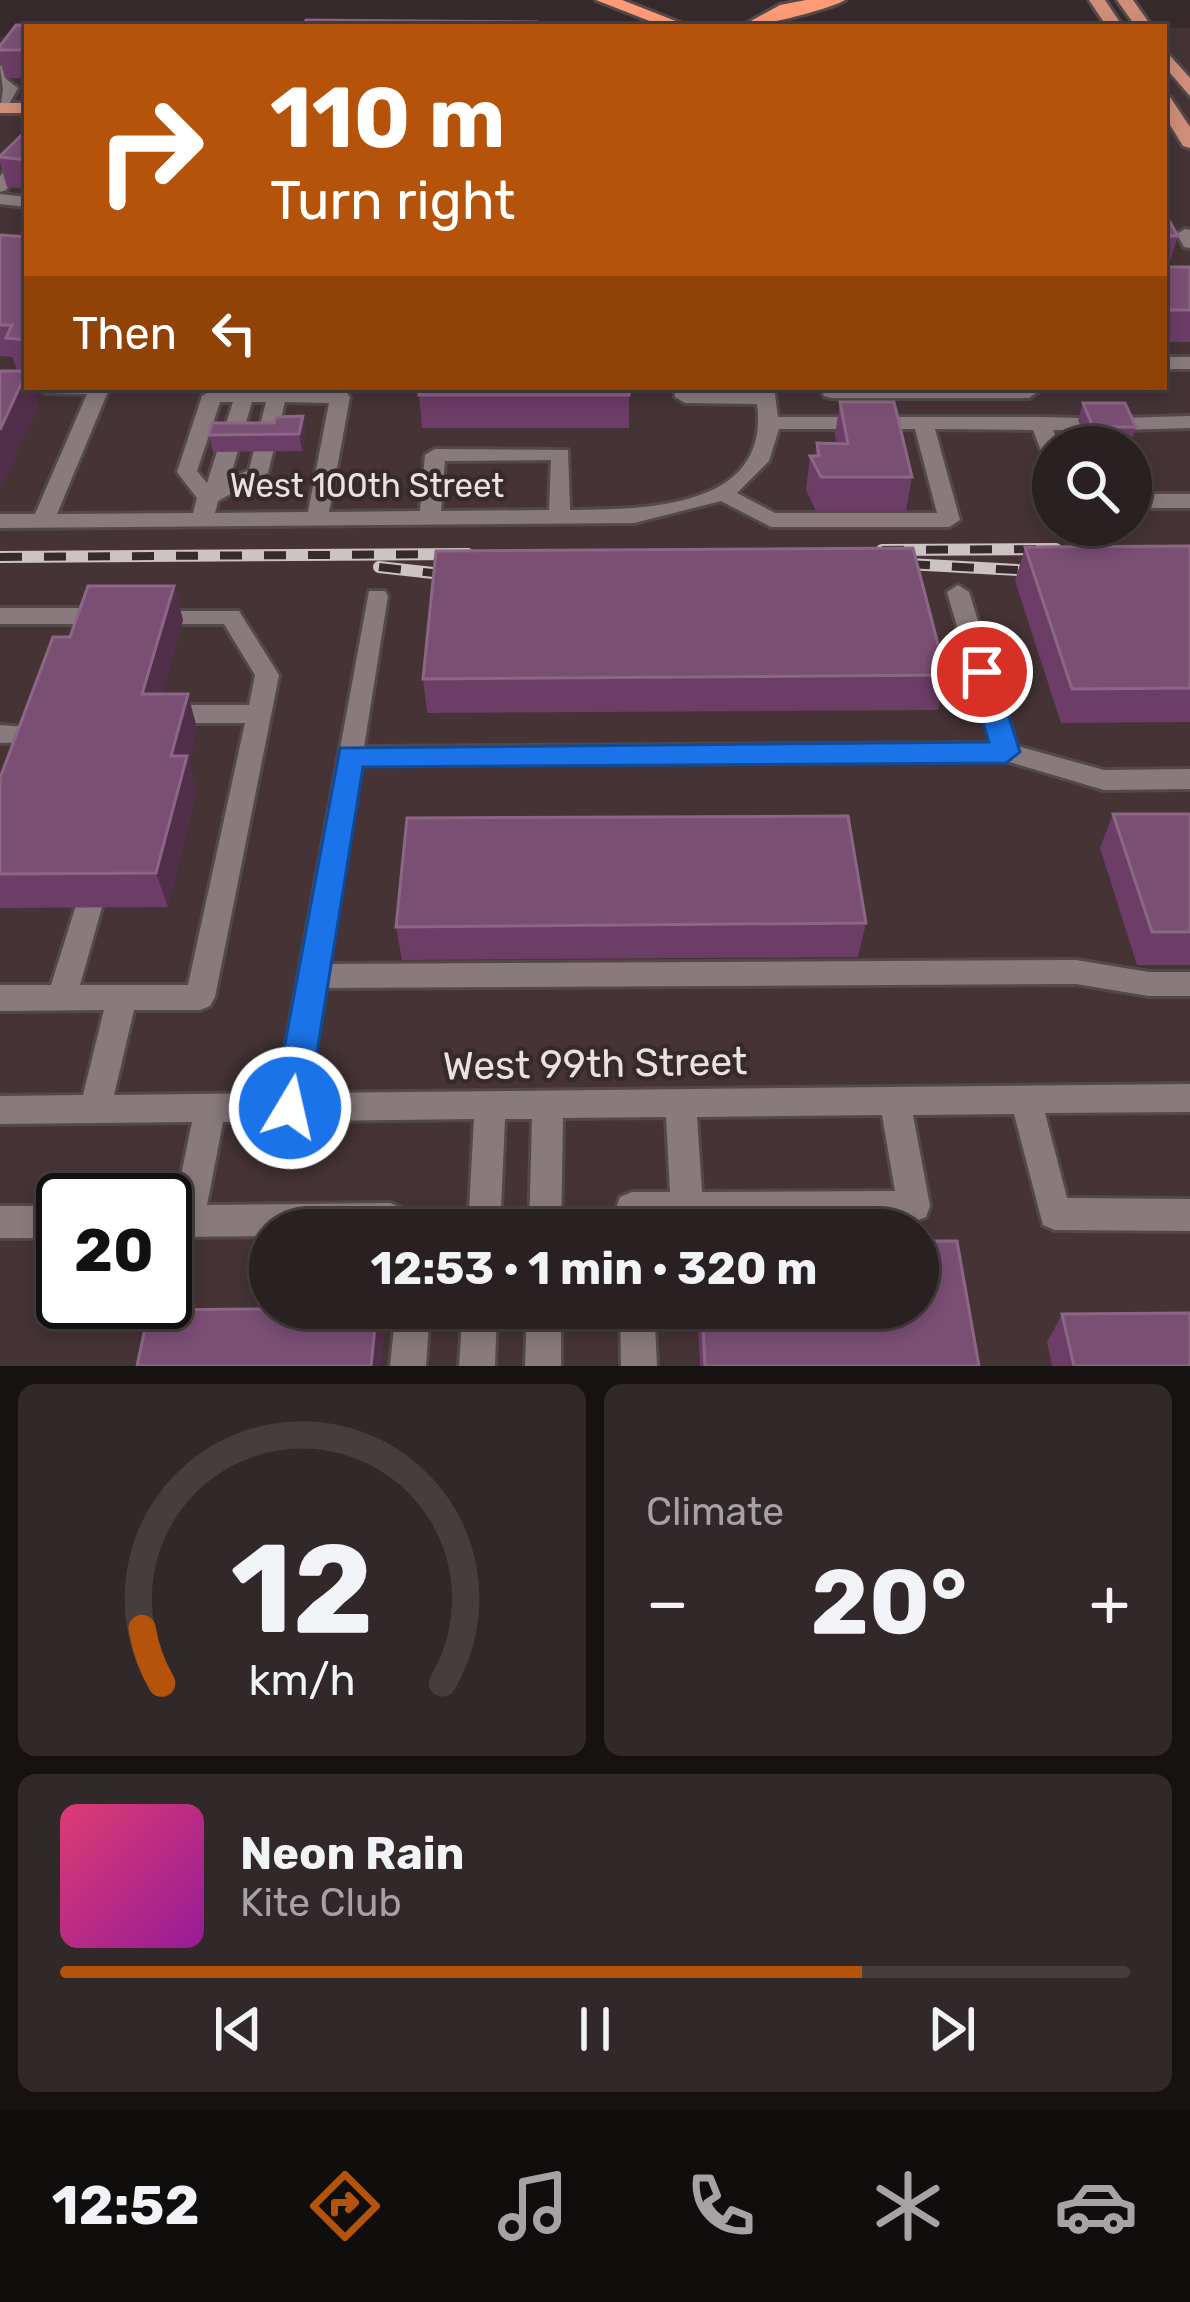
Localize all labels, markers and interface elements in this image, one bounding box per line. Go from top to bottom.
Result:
text: 110 m [270,68,505,168]
icon: right [72,72,228,228]
text: Turn right [270,169,515,233]
icon: left [201,300,267,366]
text: Then [72,307,177,360]
map controls [1032,426,1152,546]
button: search [1032,426,1152,546]
street label: West 100th Street [230,466,504,505]
pin [931,621,1033,723]
icon: arrive [949,639,1015,705]
street label: West 99th Street [442,1038,748,1090]
position arrow [227,1045,353,1171]
speed limit sign: 20 [36,1173,192,1329]
text: 12:53 · 1 min · 320 m [371,1242,817,1295]
text: Climate [646,1489,784,1535]
text: 12 [230,1515,374,1663]
text: 20° [811,1549,967,1656]
text: − [646,1563,689,1642]
text: + [1089,1563,1130,1642]
text: km/h [248,1655,356,1706]
text: Neon Rain [240,1827,465,1880]
text: Kite Club [240,1880,402,1926]
icon: previous [205,1996,271,2062]
icon: pause [562,1996,628,2062]
icon: next [919,1996,985,2062]
icon: directions [303,2164,387,2248]
icon: music [491,2164,575,2248]
icon: phone [679,2164,763,2248]
icon: climate [866,2164,950,2248]
icon: car [1054,2164,1138,2248]
text: 12:52 [52,2174,200,2238]

